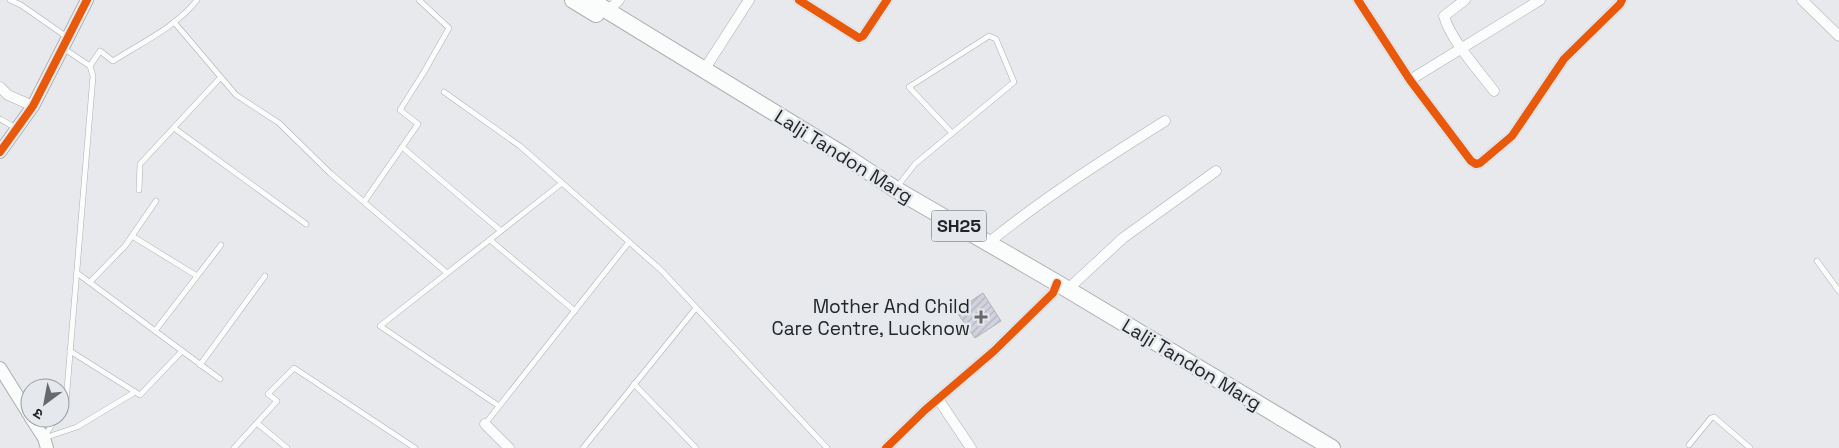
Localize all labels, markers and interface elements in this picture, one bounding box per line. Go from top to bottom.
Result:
street label: Lalji Tandon Marg [770,104,918,209]
road number: SH25 [932,210,986,242]
place label: Mother And Child Care Centre, Lucknow [771,294,970,341]
marker: Mother And Child Care Centre, Lucknow [974,310,988,324]
street label: Lalji Tandon Marg [1117,313,1266,416]
north arrow [20,378,70,428]
text: उ [29,404,46,424]

